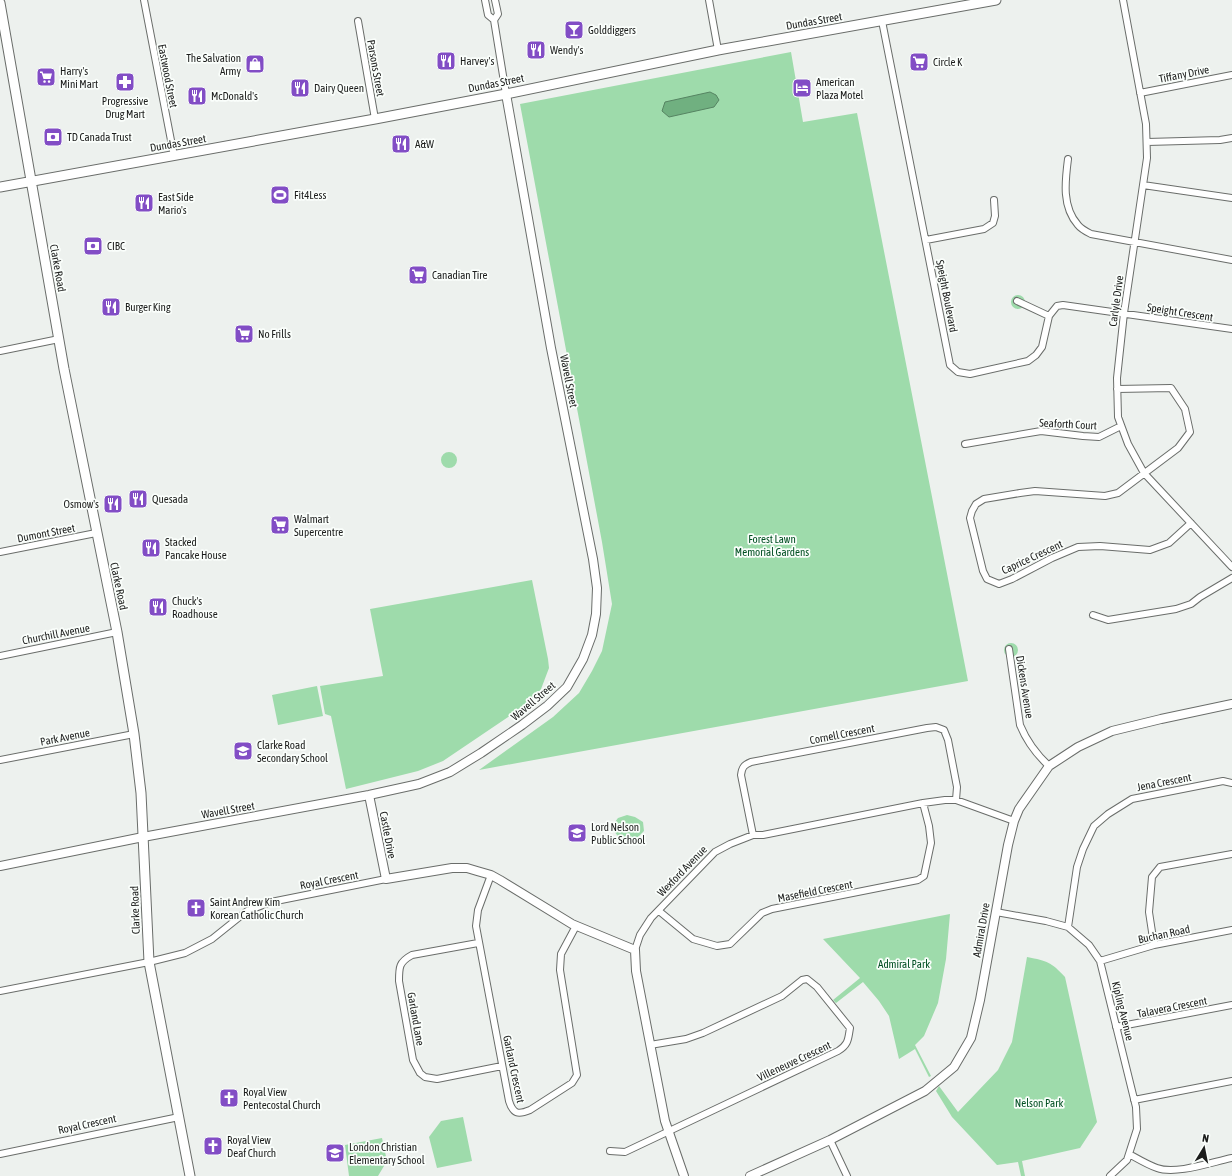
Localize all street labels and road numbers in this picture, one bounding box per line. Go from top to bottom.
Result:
street label: Dundas Street [785,10,843,32]
street label: Parsons Street [365,39,387,97]
street label: Eastwood Street [156,43,180,109]
street label: Tiffany Drive [1158,63,1210,85]
street label: Dundas Street [467,72,525,94]
street label: Dundas Street [149,132,207,154]
street label: Clarke Road [48,243,68,293]
street label: Speight Boulevard [934,259,960,333]
street label: Carlyle Drive [1106,275,1126,327]
street label: Speight Crescent [1146,301,1214,323]
street label: Wavell Street [558,354,580,408]
street label: Seaforth Court [1039,416,1097,432]
street label: Dumont Street [16,522,76,544]
street label: Caprice Crescent [999,538,1065,576]
street label: Clarke Road [108,561,130,611]
street label: Churchill Avenue [21,622,91,646]
street label: Dickens Avenue [1014,655,1036,719]
street label: Wavell Street [509,679,557,723]
street label: Cornell Crescent [809,722,875,746]
street label: Park Avenue [39,726,91,748]
street label: Jena Crescent [1136,771,1192,793]
street label: Wavell Street [201,799,255,821]
street label: Castle Drive [378,810,398,860]
street label: Wexford Avenue [655,843,709,899]
street label: Royal Crescent [299,868,359,892]
street label: Masefield Crescent [777,878,853,904]
street label: Clarke Road [128,886,142,934]
street label: Admiral Drive [970,902,992,958]
street label: Buchan Road [1137,923,1191,945]
street label: Kipling Avenue [1110,980,1136,1042]
street label: Garland Lane [405,991,427,1047]
street label: Talavera Crescent [1136,994,1208,1020]
street label: Garland Crescent [501,1034,527,1104]
street label: Villeneuve Crescent [755,1039,833,1083]
street label: Royal Crescent [57,1112,117,1136]

